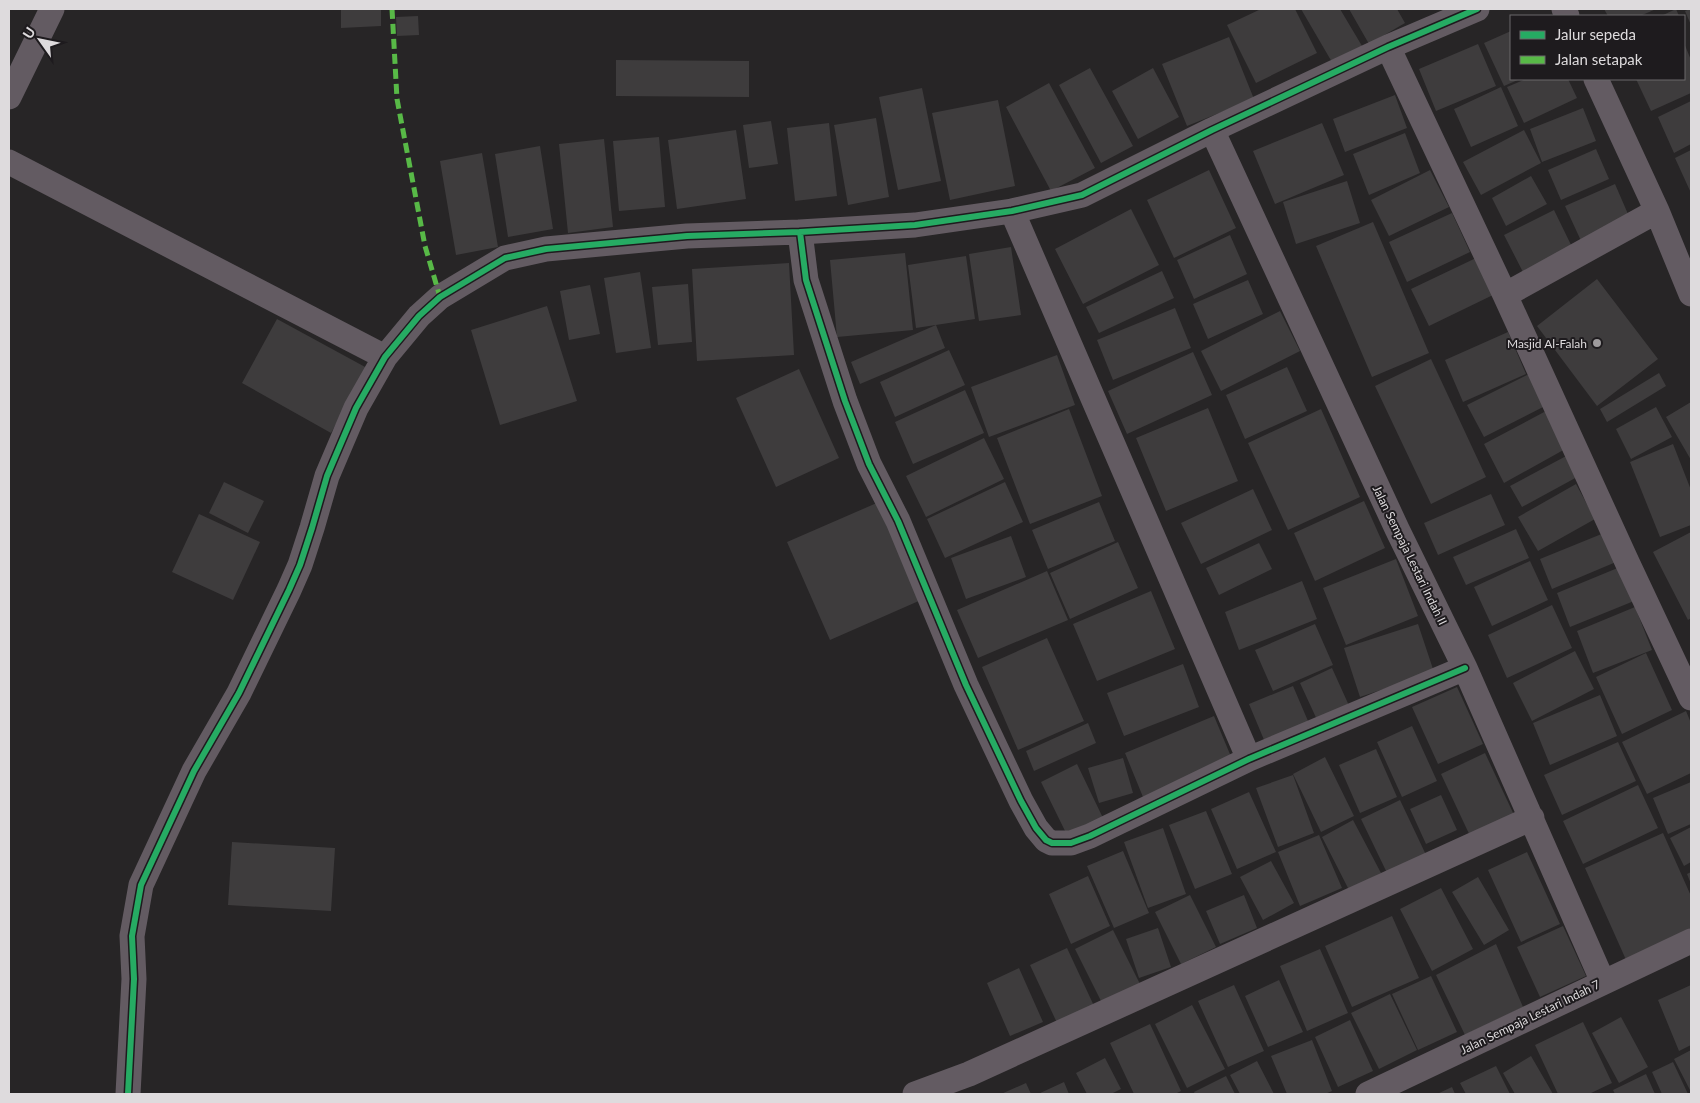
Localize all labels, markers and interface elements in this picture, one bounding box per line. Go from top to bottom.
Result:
north arrow [15,15,65,65]
legend [1510,15,1685,80]
text: U [19,24,39,42]
text: Jalur sepeda [1555,25,1636,43]
text: Jalan setapak [1555,50,1643,68]
place label: Masjid Al-Falah [1507,336,1587,351]
marker: Masjid Al-Falah [1591,337,1603,349]
street label: Jalan Sempaja Lestari Indah II [1370,483,1450,627]
street label: Jalan Sempaja Lestari Indah 7 [1458,977,1602,1057]

